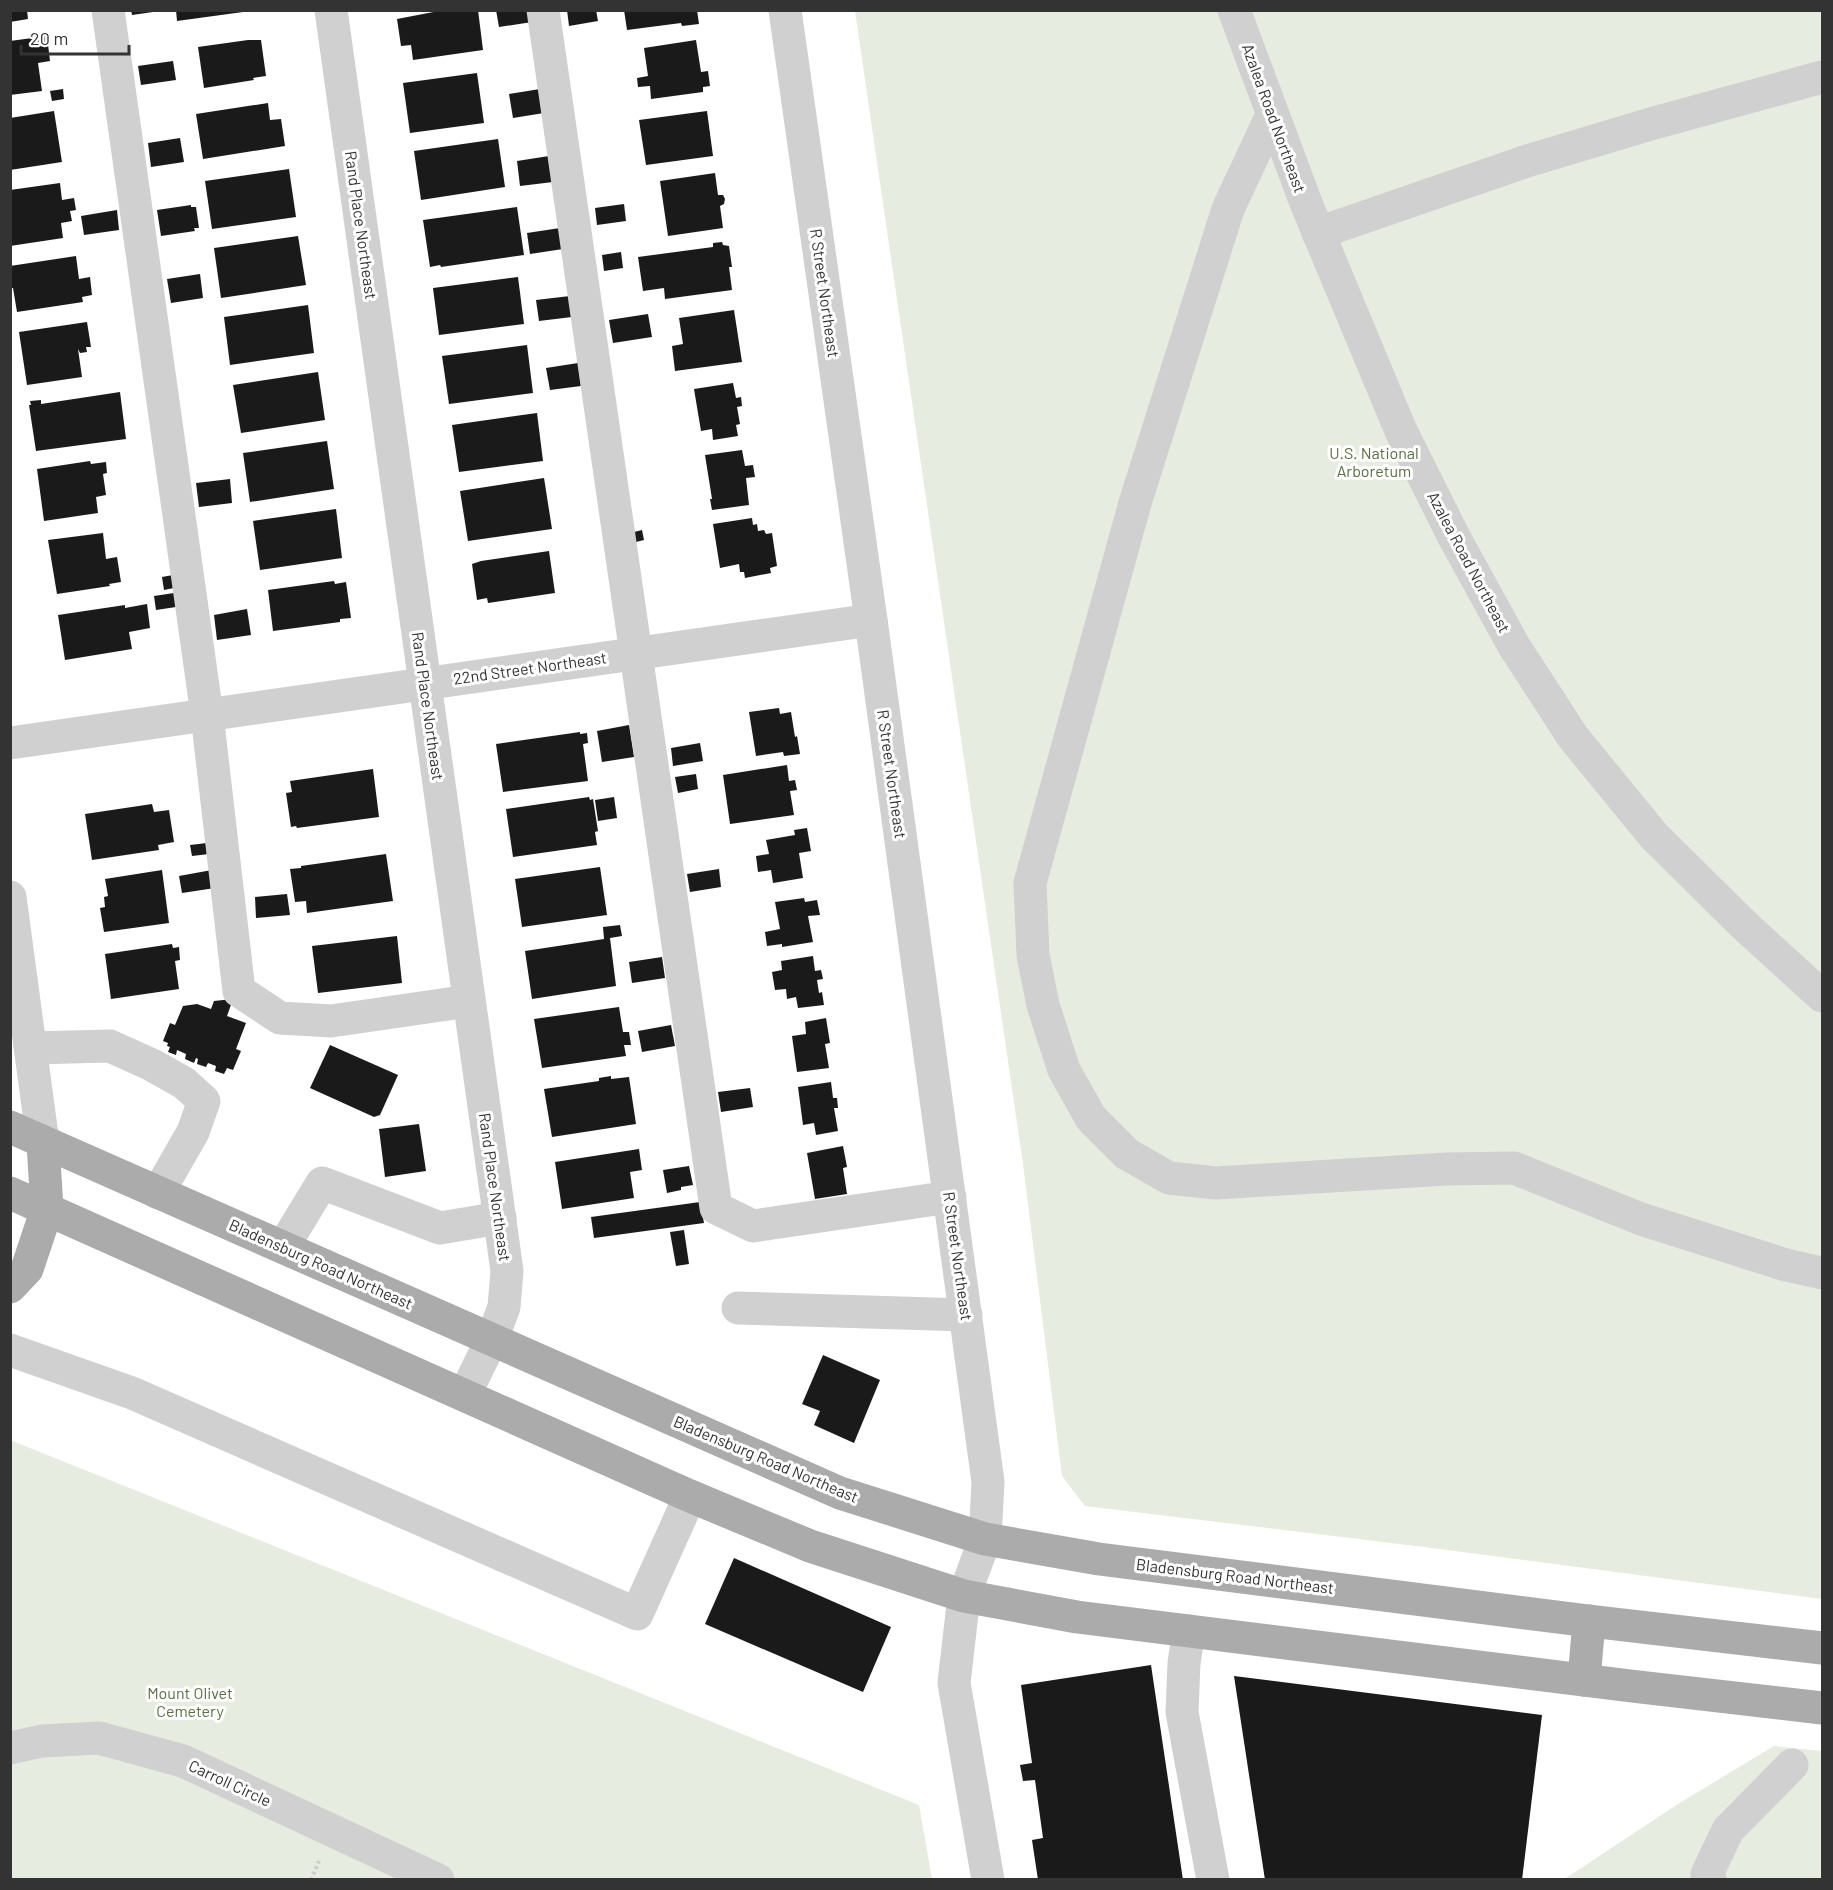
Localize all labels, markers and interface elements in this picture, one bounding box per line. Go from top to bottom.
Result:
scale bar [21,18,129,56]
text: 20 m [30,27,68,49]
street label: Azalea Road Northeast [1239,41,1310,195]
street label: Rand Place Northeast [342,149,381,300]
street label: R Street Northeast [807,227,844,359]
park label: U.S. National Arboretum [1329,443,1419,480]
street label: Azalea Road Northeast [1424,488,1515,636]
street label: Rand Place Northeast [409,630,448,781]
street label: 22nd Street Northeast [452,647,608,688]
street label: R Street Northeast [874,708,911,840]
street label: Rand Place Northeast [476,1111,515,1262]
street label: R Street Northeast [940,1190,977,1322]
street label: Bladensburg Road Northeast [227,1214,416,1313]
street label: Bladensburg Road Northeast [671,1411,861,1506]
street label: Bladensburg Road Northeast [1135,1554,1335,1597]
park label: Mount Olivet Cemetery [147,1683,233,1720]
street label: Carroll Circle [186,1755,274,1810]

